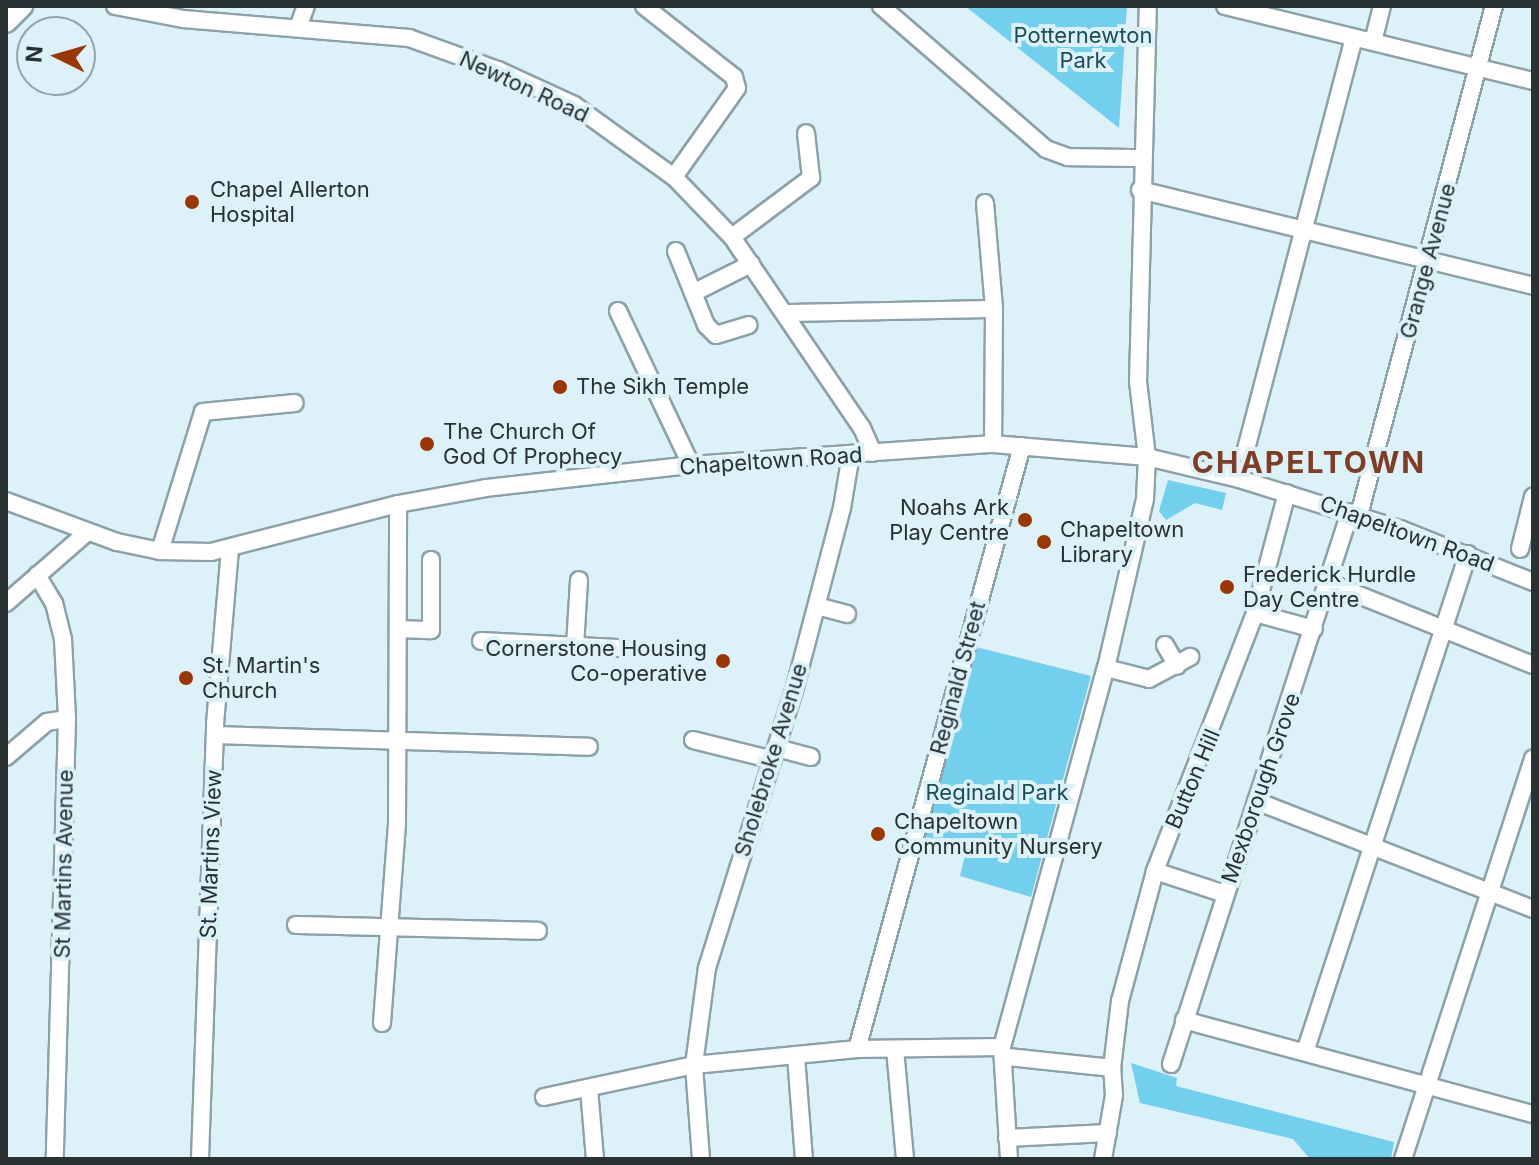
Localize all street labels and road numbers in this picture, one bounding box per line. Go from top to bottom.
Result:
street label: Newton Road [455,46,593,128]
street label: Grange Avenue [1395,180,1461,342]
street label: Chapeltown Road [679,441,863,481]
street label: Chapeltown Road [1316,490,1498,578]
street label: Reginald Street [925,598,991,758]
street label: Sholebroke Avenue [729,660,813,860]
street label: Mexborough Grove [1216,689,1306,887]
street label: Button Hill [1160,725,1226,833]
street label: St Martins Avenue [49,769,79,959]
street label: St. Martins View [195,769,227,939]

